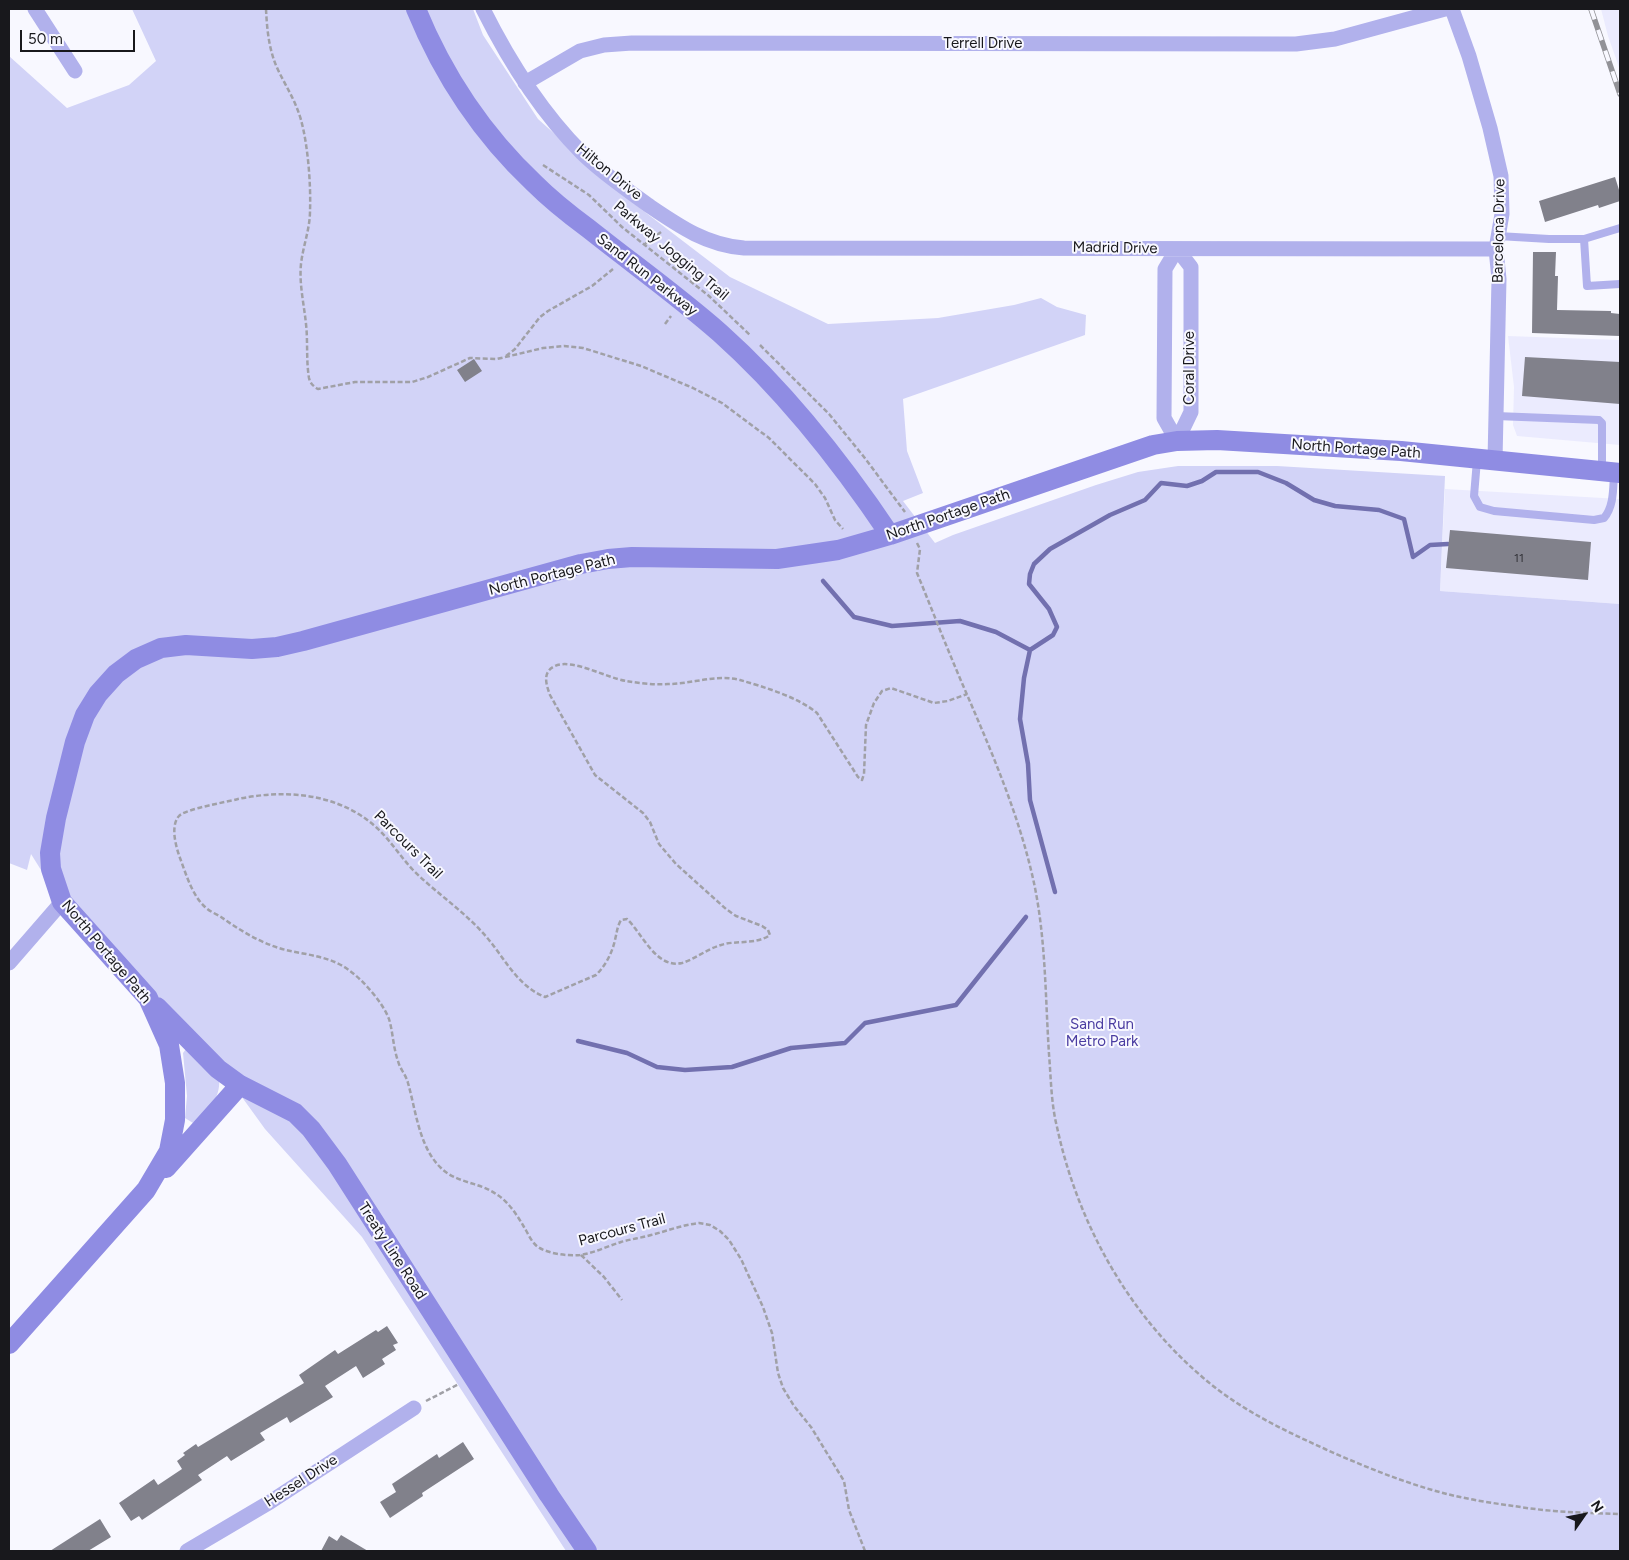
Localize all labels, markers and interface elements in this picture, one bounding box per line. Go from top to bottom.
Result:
scale bar [22,20,138,52]
text: 50 m [28,30,63,48]
street label: Terrell Drive [944,35,1022,53]
street label: Hilton Drive [573,140,645,204]
street label: Barcelona Drive [1489,179,1509,283]
street label: Parkway Jogging Trail [610,198,732,304]
street label: Sand Run Parkway [593,230,701,320]
street label: Madrid Drive [1072,238,1158,258]
street label: Coral Drive [1181,331,1199,405]
street label: North Portage Path [1291,436,1421,462]
street label: North Portage Path [884,485,1012,545]
street label: North Portage Path [487,551,617,599]
house number: 11 [1514,551,1524,565]
street label: Parcours Trail [370,807,446,883]
street label: North Portage Path [57,897,155,1007]
park label: Sand Run Metro Park [1066,1016,1138,1051]
street label: Treaty Line Road [354,1199,430,1303]
street label: Parcours Trail [577,1210,667,1250]
street label: Hessel Drive [261,1451,341,1511]
north arrow [1559,1490,1609,1540]
text: N [1587,1497,1607,1516]

